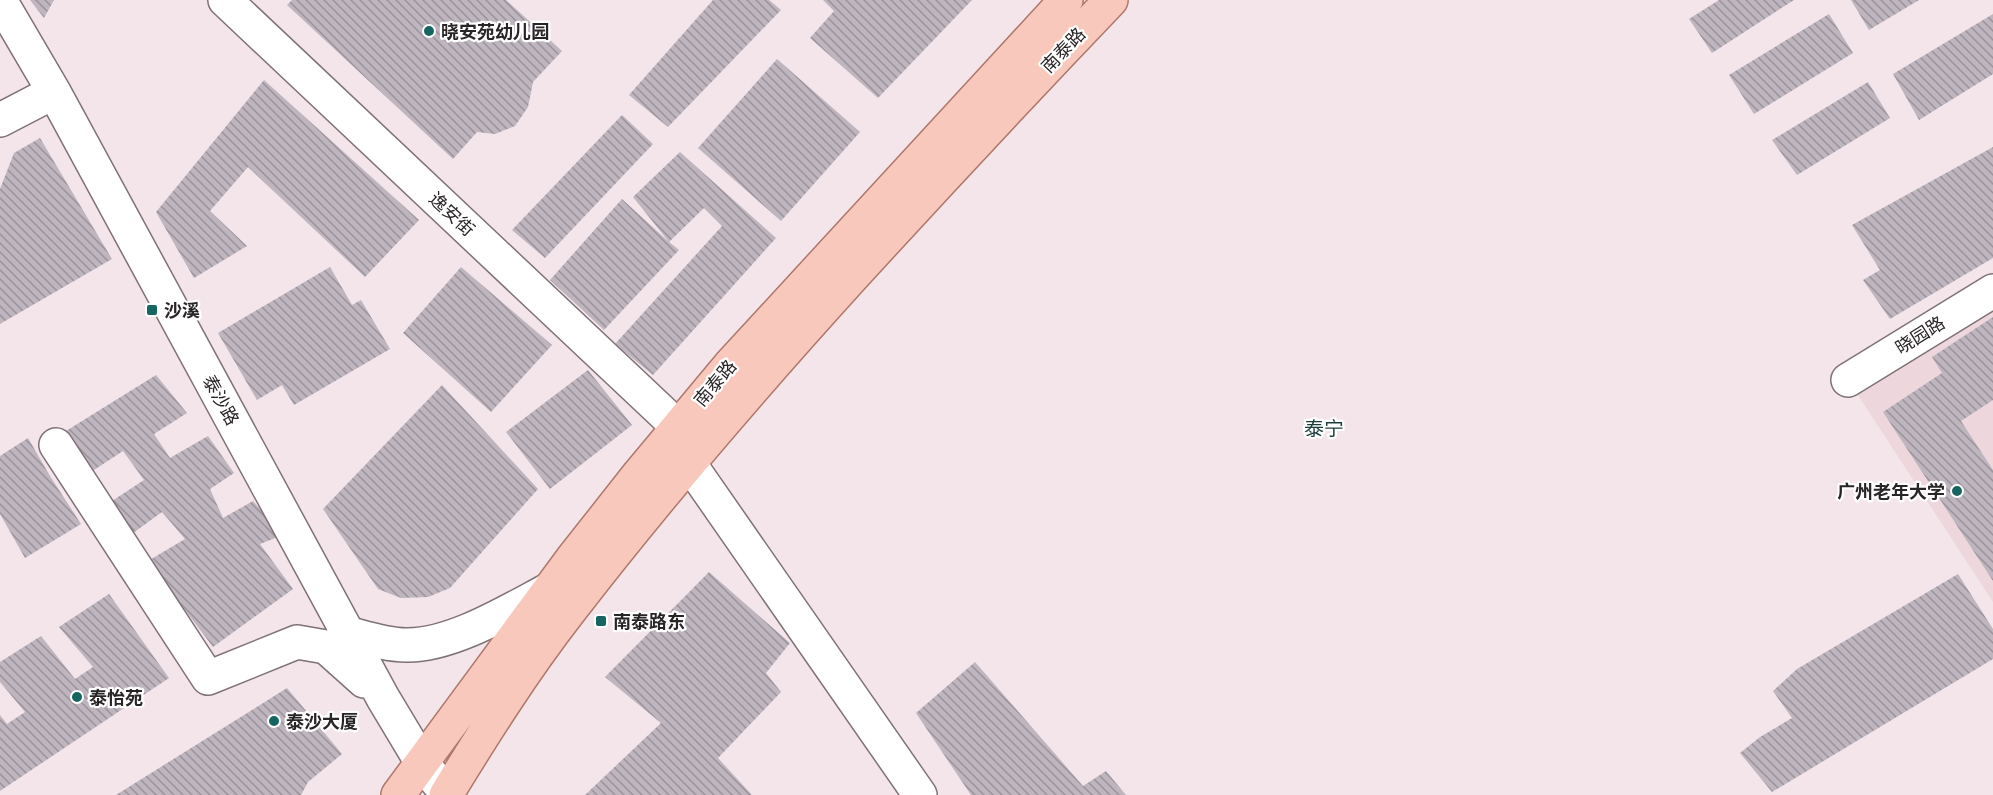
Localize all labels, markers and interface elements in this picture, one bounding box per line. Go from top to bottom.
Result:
place label: 晓安苑幼儿园 [441,18,549,45]
street label: 南泰路 [1035,21,1091,79]
marker: 晓安苑幼儿园 [422,24,436,38]
street label: 逸安街 [423,186,481,242]
place label: 沙溪 [164,297,200,324]
marker: 沙溪 [145,303,159,317]
street label: 晓园路 [1890,309,1950,361]
street label: 南泰路 [687,354,743,412]
street label: 泰沙路 [196,370,246,430]
district label: 泰宁 [1304,413,1344,444]
place label: 广州老年大学 [1837,478,1945,505]
marker: 广州老年大学 [1950,484,1964,498]
place label: 南泰路东 [613,608,685,635]
marker: 南泰路东 [594,614,608,628]
place label: 泰怡苑 [89,684,143,711]
marker: 泰怡苑 [70,690,84,704]
place label: 泰沙大厦 [286,708,358,735]
marker: 泰沙大厦 [267,714,281,728]

